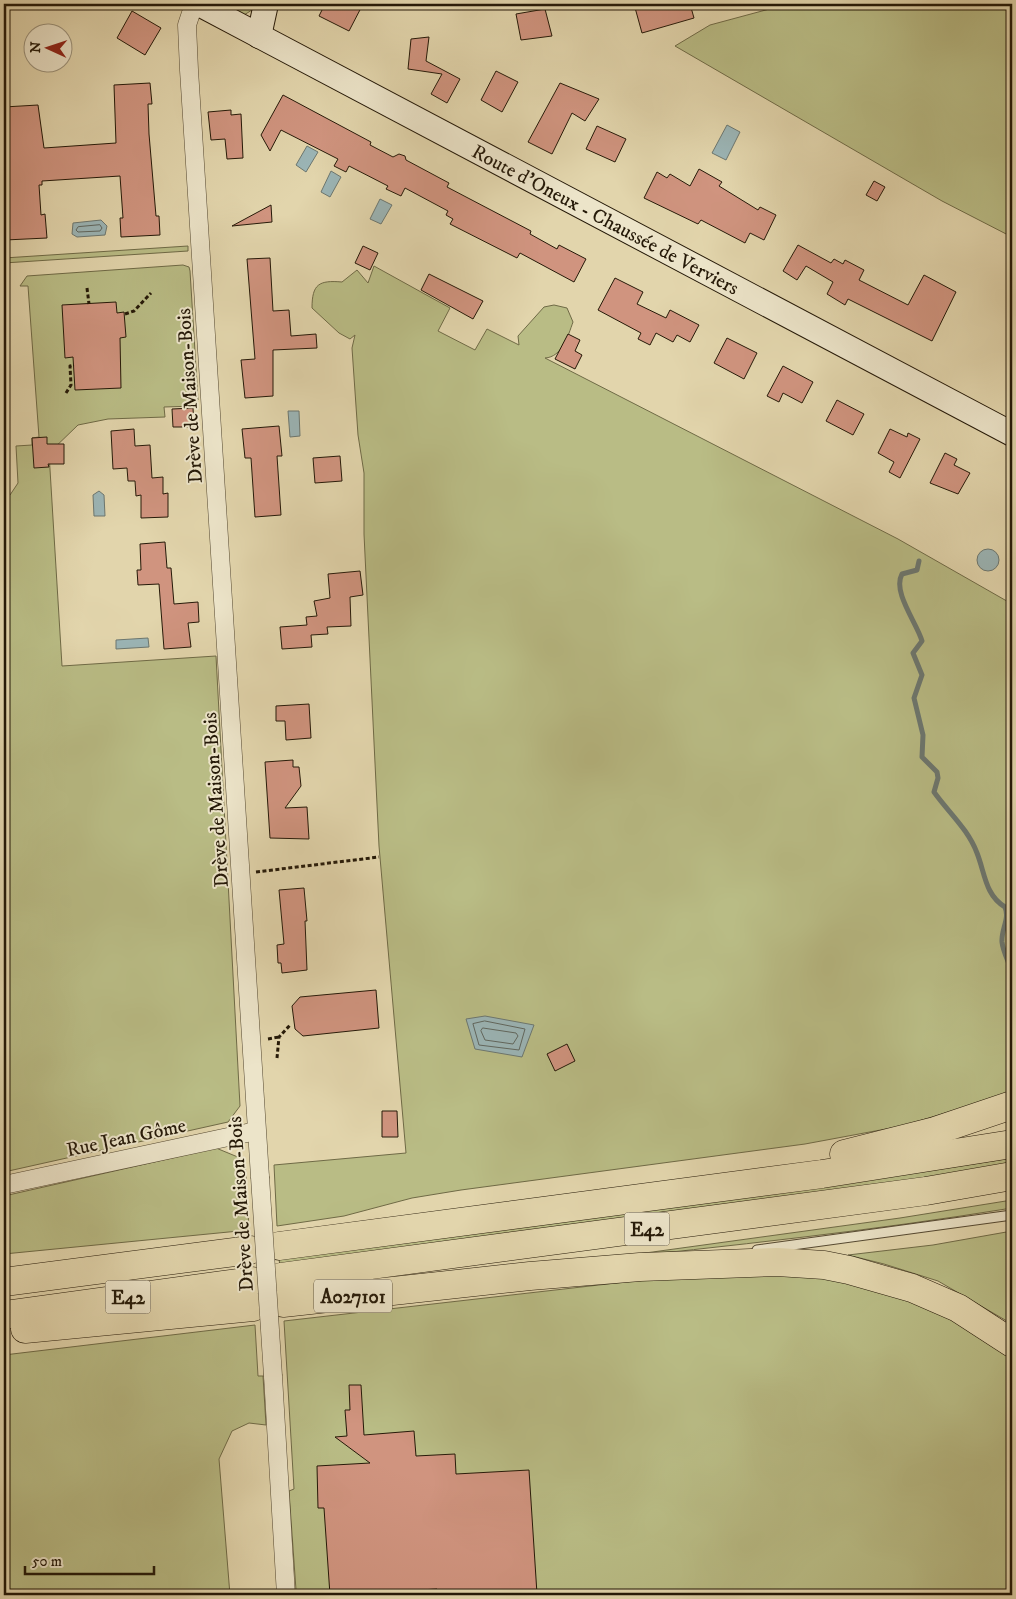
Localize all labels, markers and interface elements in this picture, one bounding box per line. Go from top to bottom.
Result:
north arrow [22,22,72,72]
text: N [27,41,45,54]
street label: Route d'Oneux - Chaussée de Verviers [467,140,743,301]
street label: Drève de Maison-Bois [172,307,209,484]
street label: Drève de Maison-Bois [198,711,235,888]
street label: Rue Jean Gôme [64,1114,188,1163]
street label: Drève de Maison-Bois [223,1115,260,1292]
road number: E42 [624,1212,670,1246]
road number: E42 [106,1280,150,1314]
road number: A027101 [314,1280,392,1312]
scale bar [25,1544,154,1576]
text: 50 m [32,1552,62,1571]

